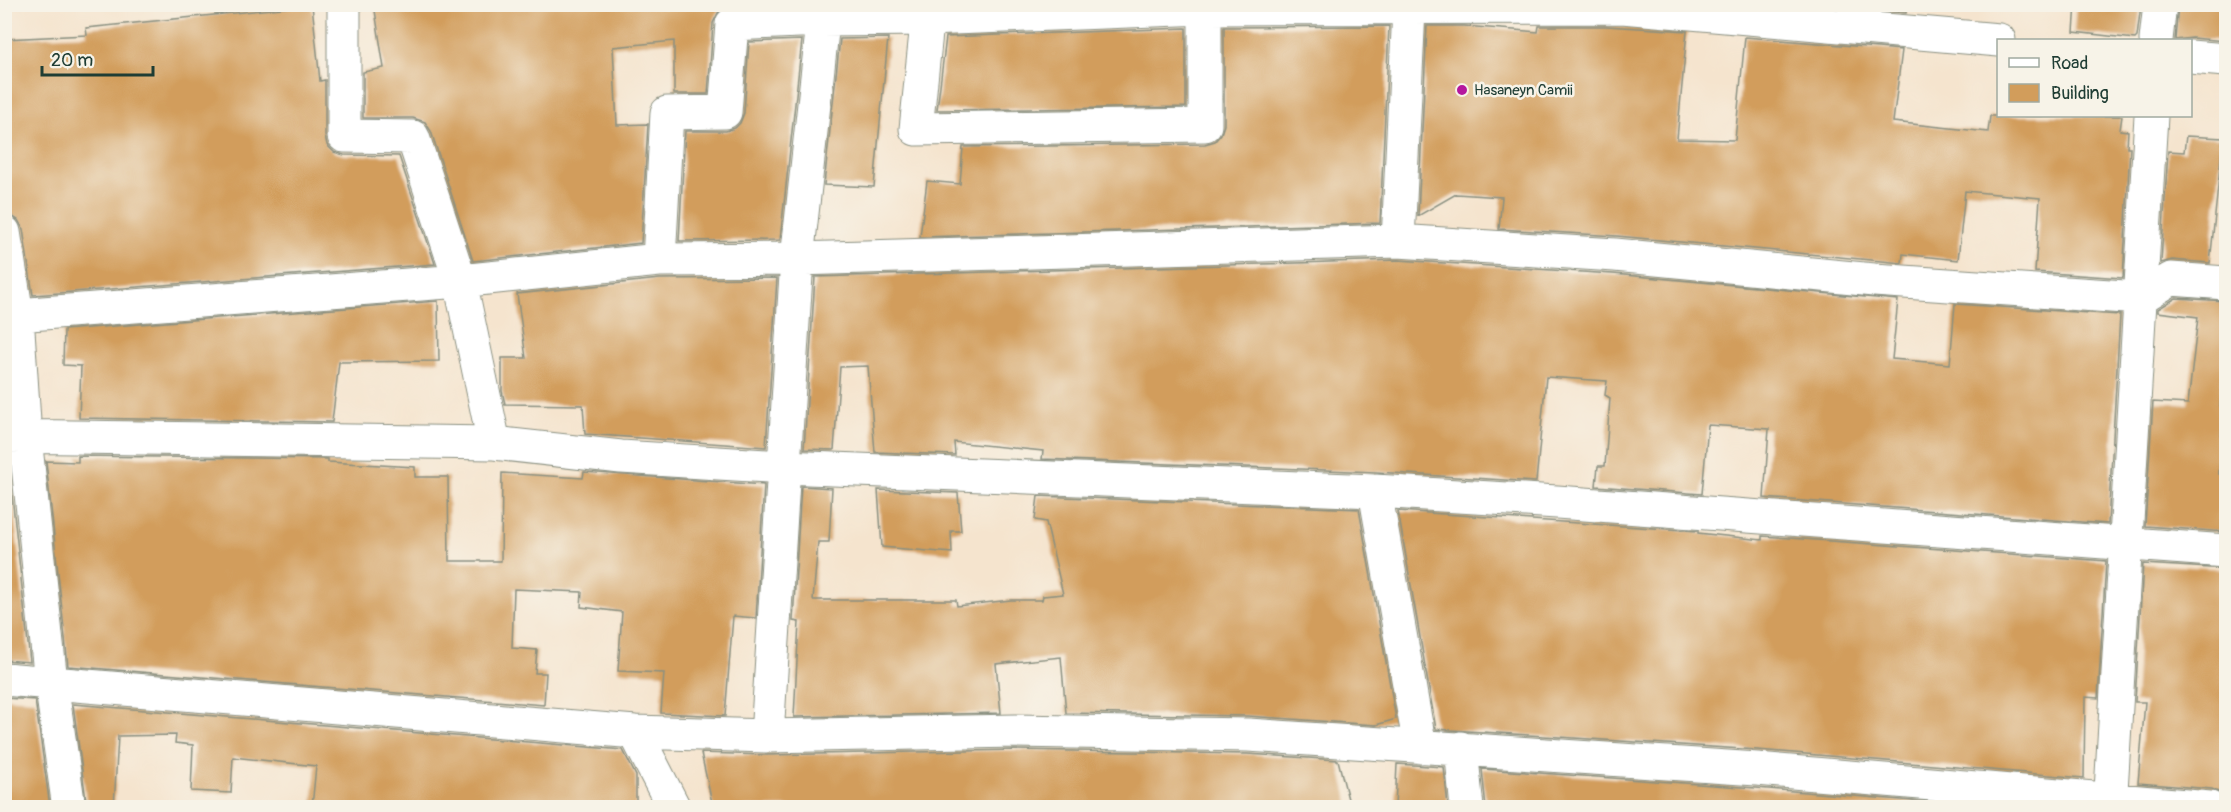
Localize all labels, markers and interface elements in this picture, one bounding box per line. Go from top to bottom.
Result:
scale bar [42,39,153,77]
legend [1997,39,2192,117]
text: 20 m [51,49,93,72]
text: Road [2051,52,2088,75]
place label: Hasaneyn Camii [1474,81,1573,100]
text: Building [2051,82,2109,105]
marker: Hasaneyn Camii [1455,83,1469,97]

